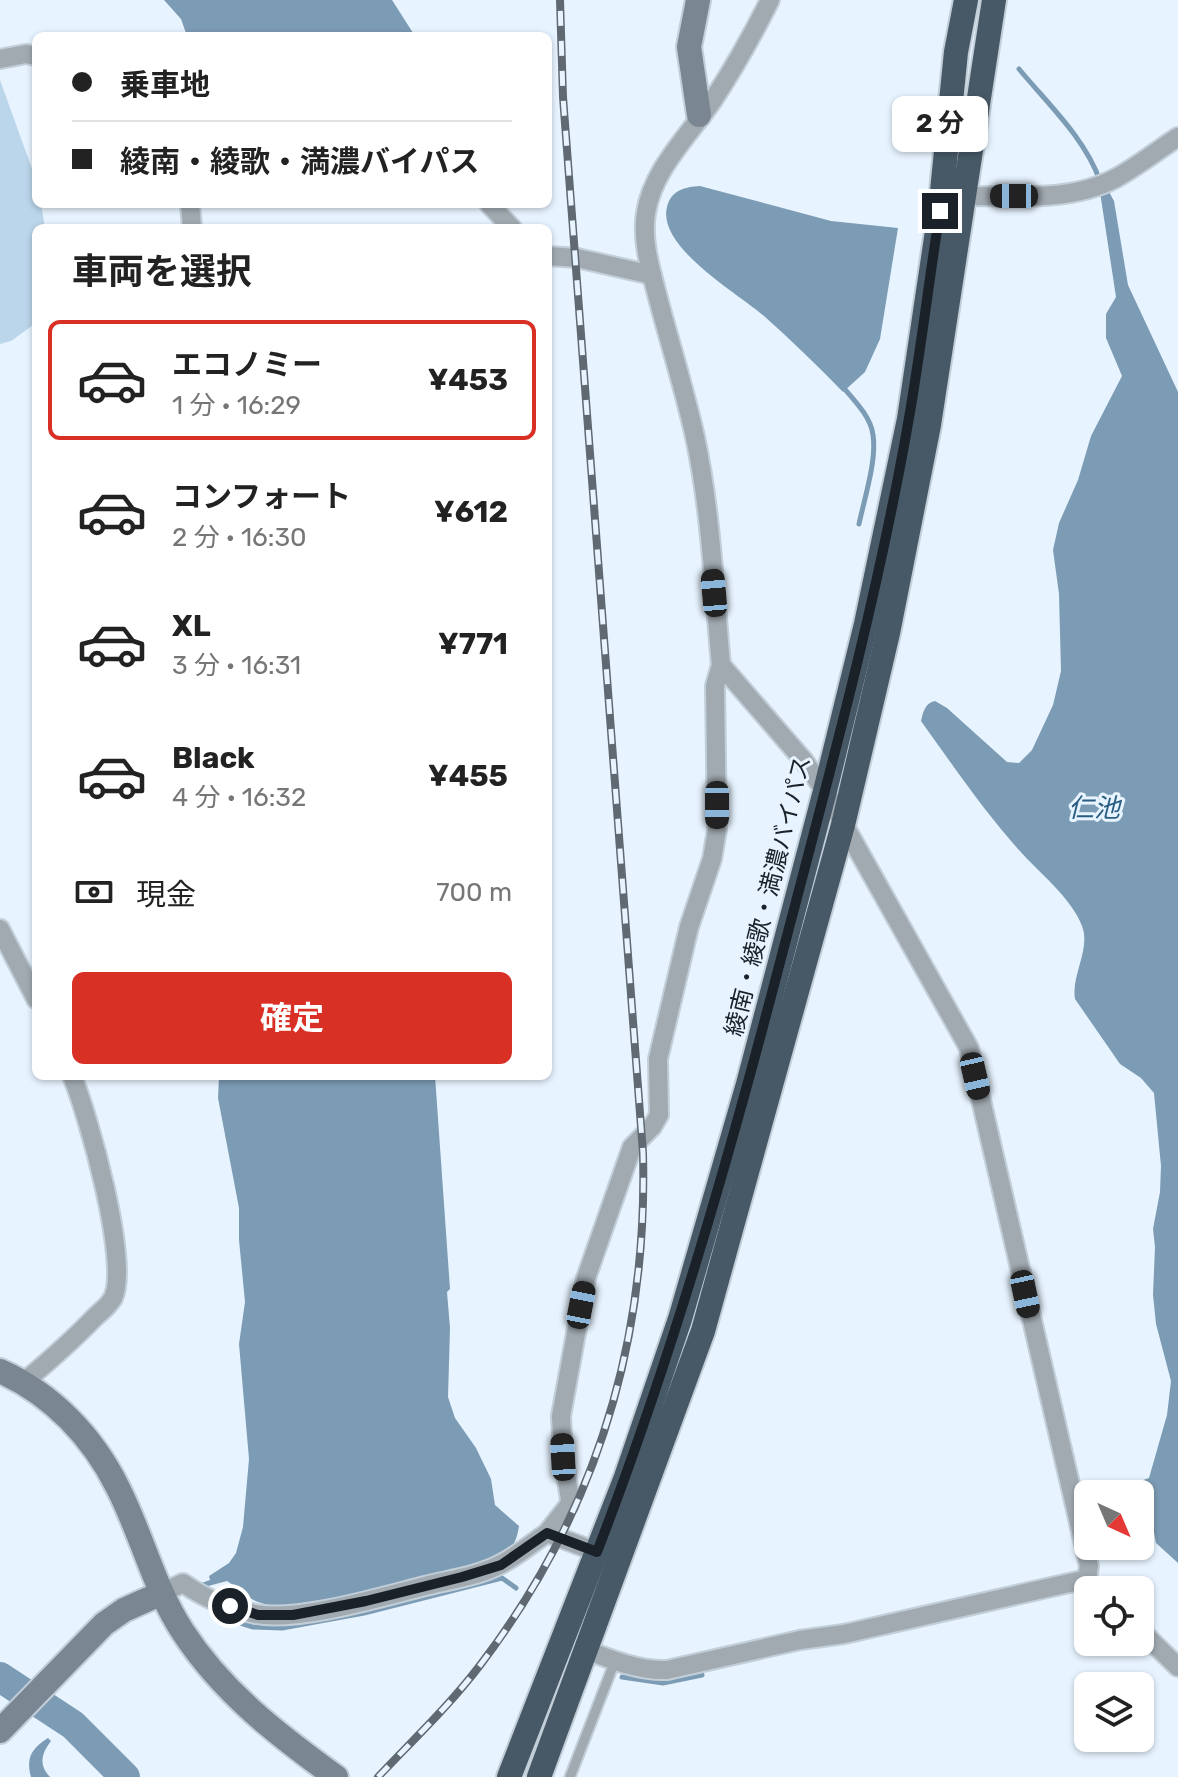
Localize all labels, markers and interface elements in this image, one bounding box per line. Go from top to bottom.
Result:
text: 乗車地 [120,67,210,103]
callout: 2 分 [892,95,988,151]
text: 2 分 [916,108,964,139]
text: 綾南・綾歌・満濃バイパス [120,144,479,180]
car [990,184,1038,208]
route end [922,193,958,229]
text: 車両を選択 [72,250,252,293]
icon: car [76,344,148,416]
text: エコノミー [172,347,322,383]
text: ¥453 [428,362,508,398]
text: 1 分 · 16:29 [172,390,301,421]
icon: car [76,476,148,548]
text: コンフォート [172,479,351,515]
text: ¥612 [434,494,508,530]
text: 2 分 · 16:30 [172,522,307,553]
car [700,568,728,618]
icon: car [76,608,148,680]
text: XL [172,608,211,644]
text: ¥771 [438,626,508,662]
text: 3 分 · 16:31 [172,650,301,681]
icon: car [76,740,148,812]
text: Black [172,740,255,776]
street label: 綾南・綾歌・満濃バイパス [720,753,816,1039]
text: ¥455 [428,758,508,794]
car [705,781,729,829]
text: 4 分 · 16:32 [172,782,306,813]
water label: 仁池 [1068,793,1123,824]
icon: cash [72,870,116,914]
text: 現金 [136,877,196,913]
text: 700 m [436,877,512,908]
button: 確定 [72,972,512,1064]
car [958,1050,992,1102]
car [1008,1268,1042,1320]
car [565,1279,597,1331]
car [550,1432,576,1482]
north arrow [1074,1480,1154,1560]
map controls [1074,1480,1154,1752]
button: locate [1074,1576,1154,1656]
route start [212,1588,248,1624]
button: layers [1074,1672,1154,1752]

